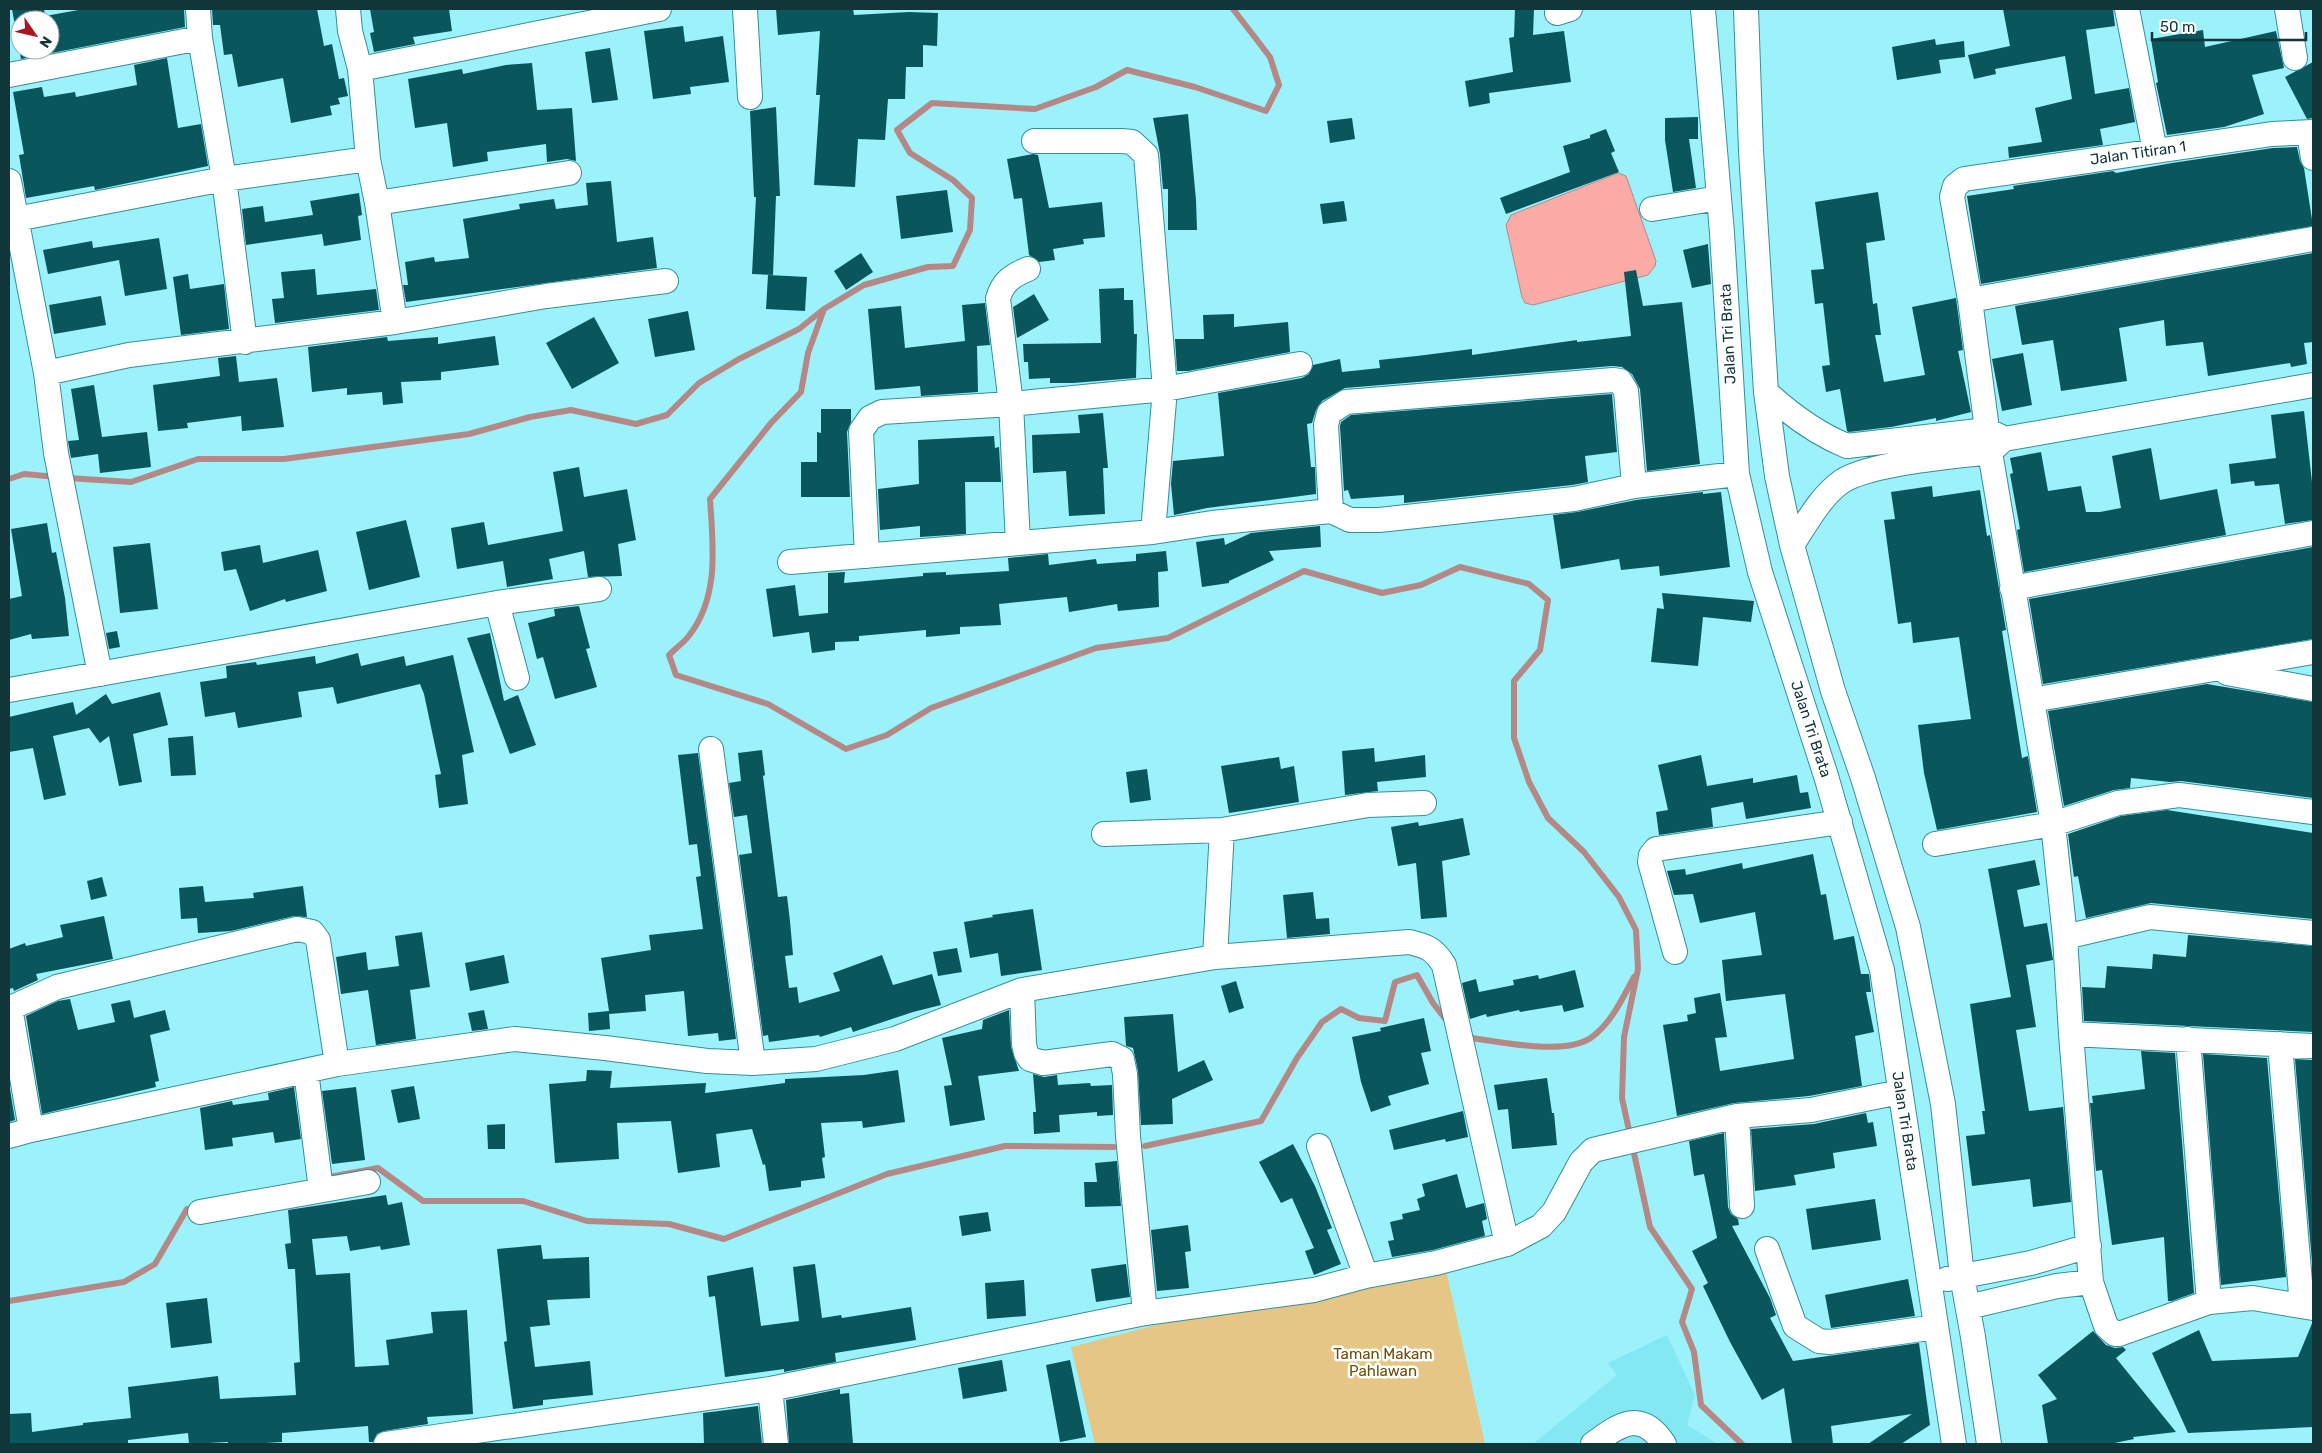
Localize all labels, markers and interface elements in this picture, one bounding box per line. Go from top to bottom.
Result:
north arrow [10,10,60,60]
scale bar [2152,10,2306,42]
text: 50 m [2160,18,2195,36]
text: N [35,33,55,51]
street label: Jalan Titiran 1 [2089,137,2187,169]
street label: Jalan Tri Brata [1716,283,1740,385]
street label: Jalan Tri Brata [1787,678,1835,780]
street label: Jalan Tri Brata [1888,1070,1922,1172]
park label: Taman Makam Pahlawan [1333,1345,1433,1380]

